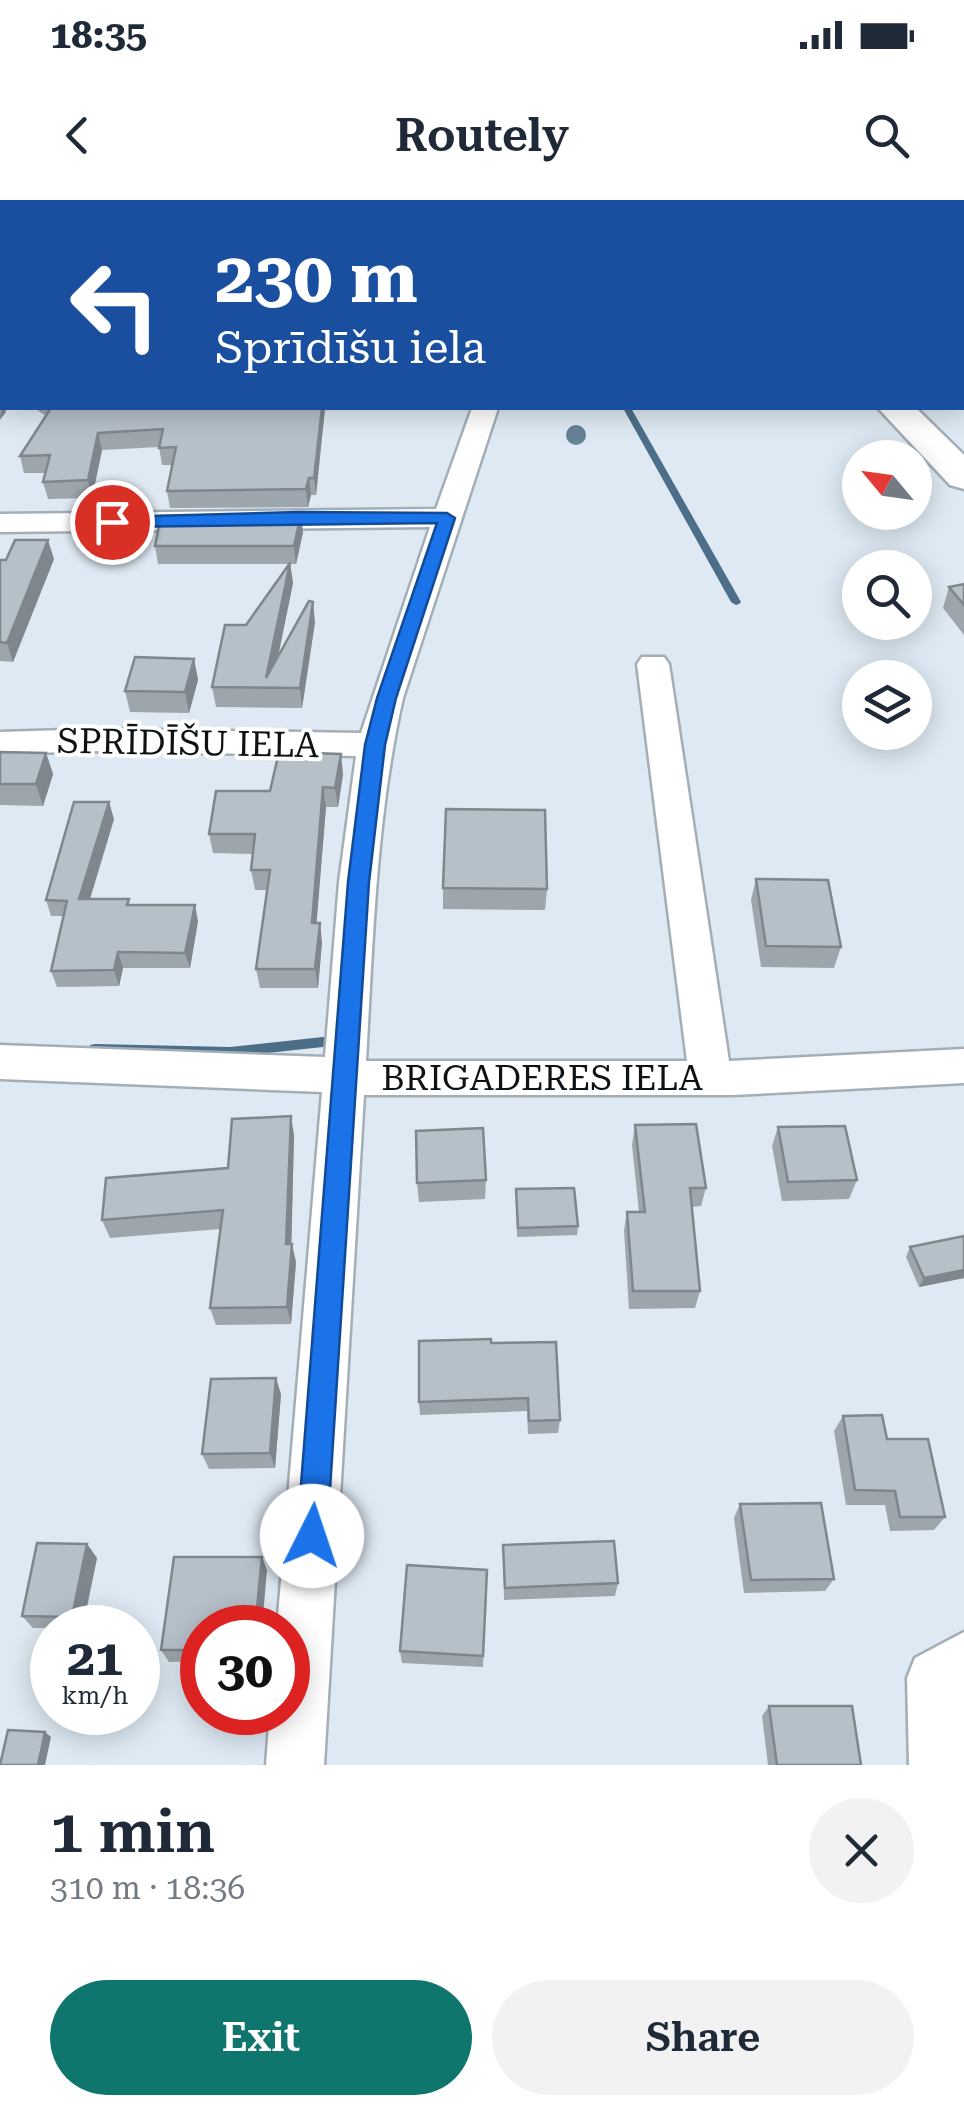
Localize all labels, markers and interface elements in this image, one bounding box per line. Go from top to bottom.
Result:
text: 18:35 [50,13,147,57]
icon: back [50,108,105,163]
icon: search [859,108,914,163]
text: Routely [395,109,569,162]
text: 230 m [215,237,418,319]
icon: left [50,240,180,370]
text: Sprīdīšu iela [215,321,486,374]
north arrow [842,440,932,530]
map controls [842,440,932,750]
pin [70,480,155,565]
icon: arrive [85,495,140,550]
button: search [842,550,932,640]
button: layers [842,660,932,750]
street label: SPRĪDĪŠU IELA [57,721,320,766]
street label: BRIGADERES IELA [381,1058,703,1099]
position arrow [260,1484,364,1588]
speed limit sign: 30 [180,1605,310,1735]
text: 21 [67,1629,123,1687]
text: km/h [62,1681,128,1710]
text: 1 min [50,1796,215,1867]
button: close [809,1798,914,1903]
text: 310 m · 18:36 [50,1869,245,1907]
button: Exit [50,1980,472,2095]
button: Share [492,1980,914,2095]

